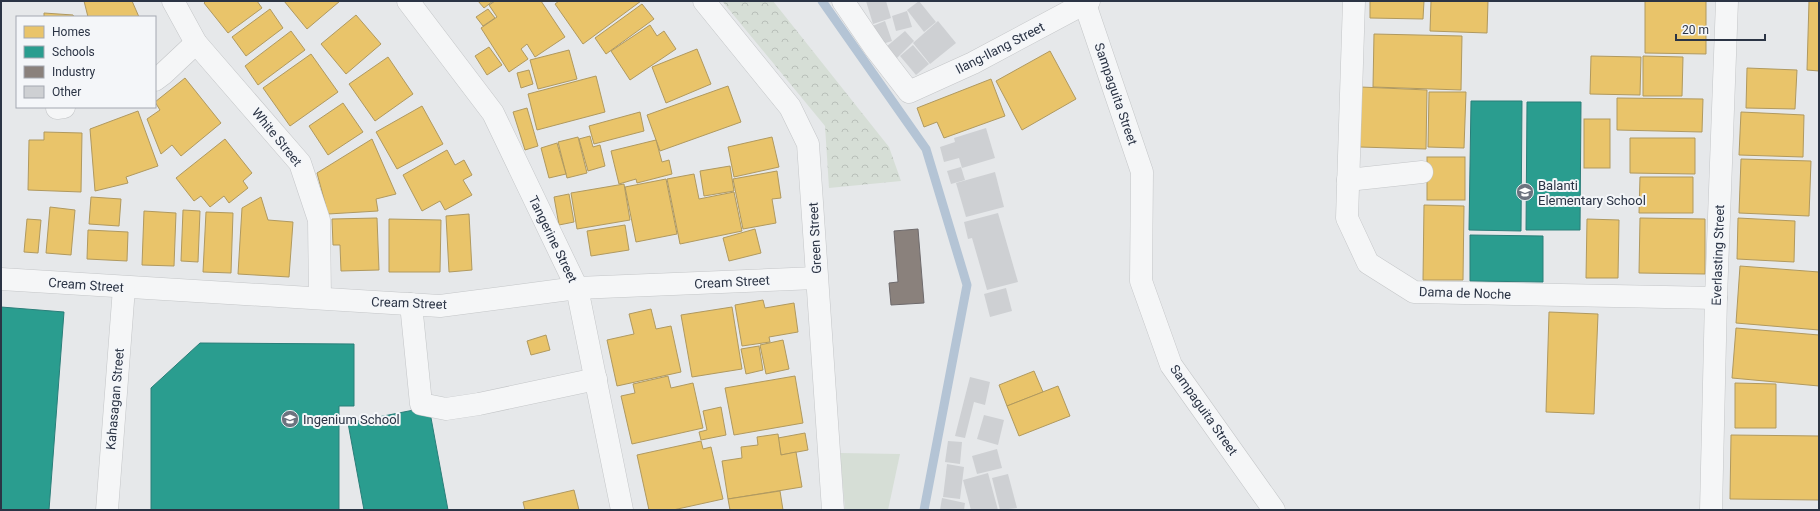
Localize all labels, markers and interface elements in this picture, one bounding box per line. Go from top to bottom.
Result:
legend [16,16,156,108]
scale bar [1676,16,1765,42]
street label: Ilang-Ilang Street [953,19,1047,77]
text: 20 m [1682,23,1709,37]
text: Homes [52,25,90,39]
street label: Sampaguita Street [1091,41,1141,147]
text: Schools [52,45,95,59]
text: Industry [52,65,96,79]
text: Other [52,85,81,99]
street label: White Street [249,105,305,169]
place label: Balanti Elementary School [1538,178,1646,208]
school or university icon: Balanti Elementary School [1515,182,1535,202]
street label: Tangerine Street [526,193,580,285]
street label: Green Street [806,202,824,274]
street label: Everlasting Street [1709,204,1727,306]
street label: Cream Street [694,273,770,291]
street label: Cream Street [48,275,124,295]
street label: Dama de Noche [1419,284,1511,302]
street label: Cream Street [371,294,447,312]
street label: Kahasagan Street [103,347,127,451]
street label: Sampaguita Street [1167,362,1241,458]
school or university icon: Ingenium School [280,409,300,429]
place label: Ingenium School [303,412,400,427]

